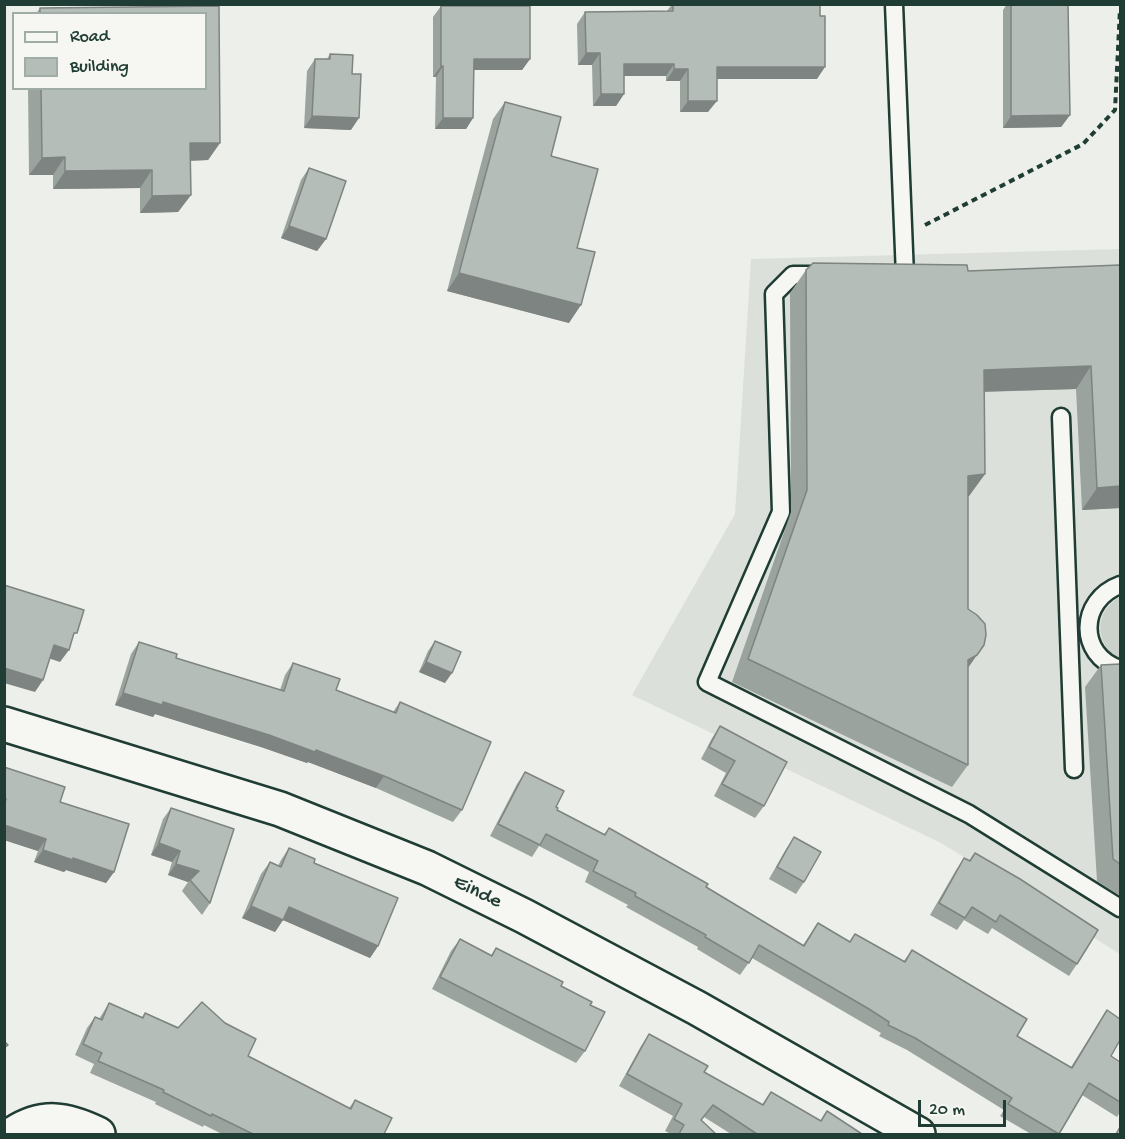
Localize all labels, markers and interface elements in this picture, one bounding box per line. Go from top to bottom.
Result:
legend [12,12,207,90]
text: Road [70,27,109,48]
text: Building [70,57,129,78]
street label: Einde [449,871,505,915]
scale bar [921,1088,1010,1126]
text: 20 m [929,1100,965,1121]

